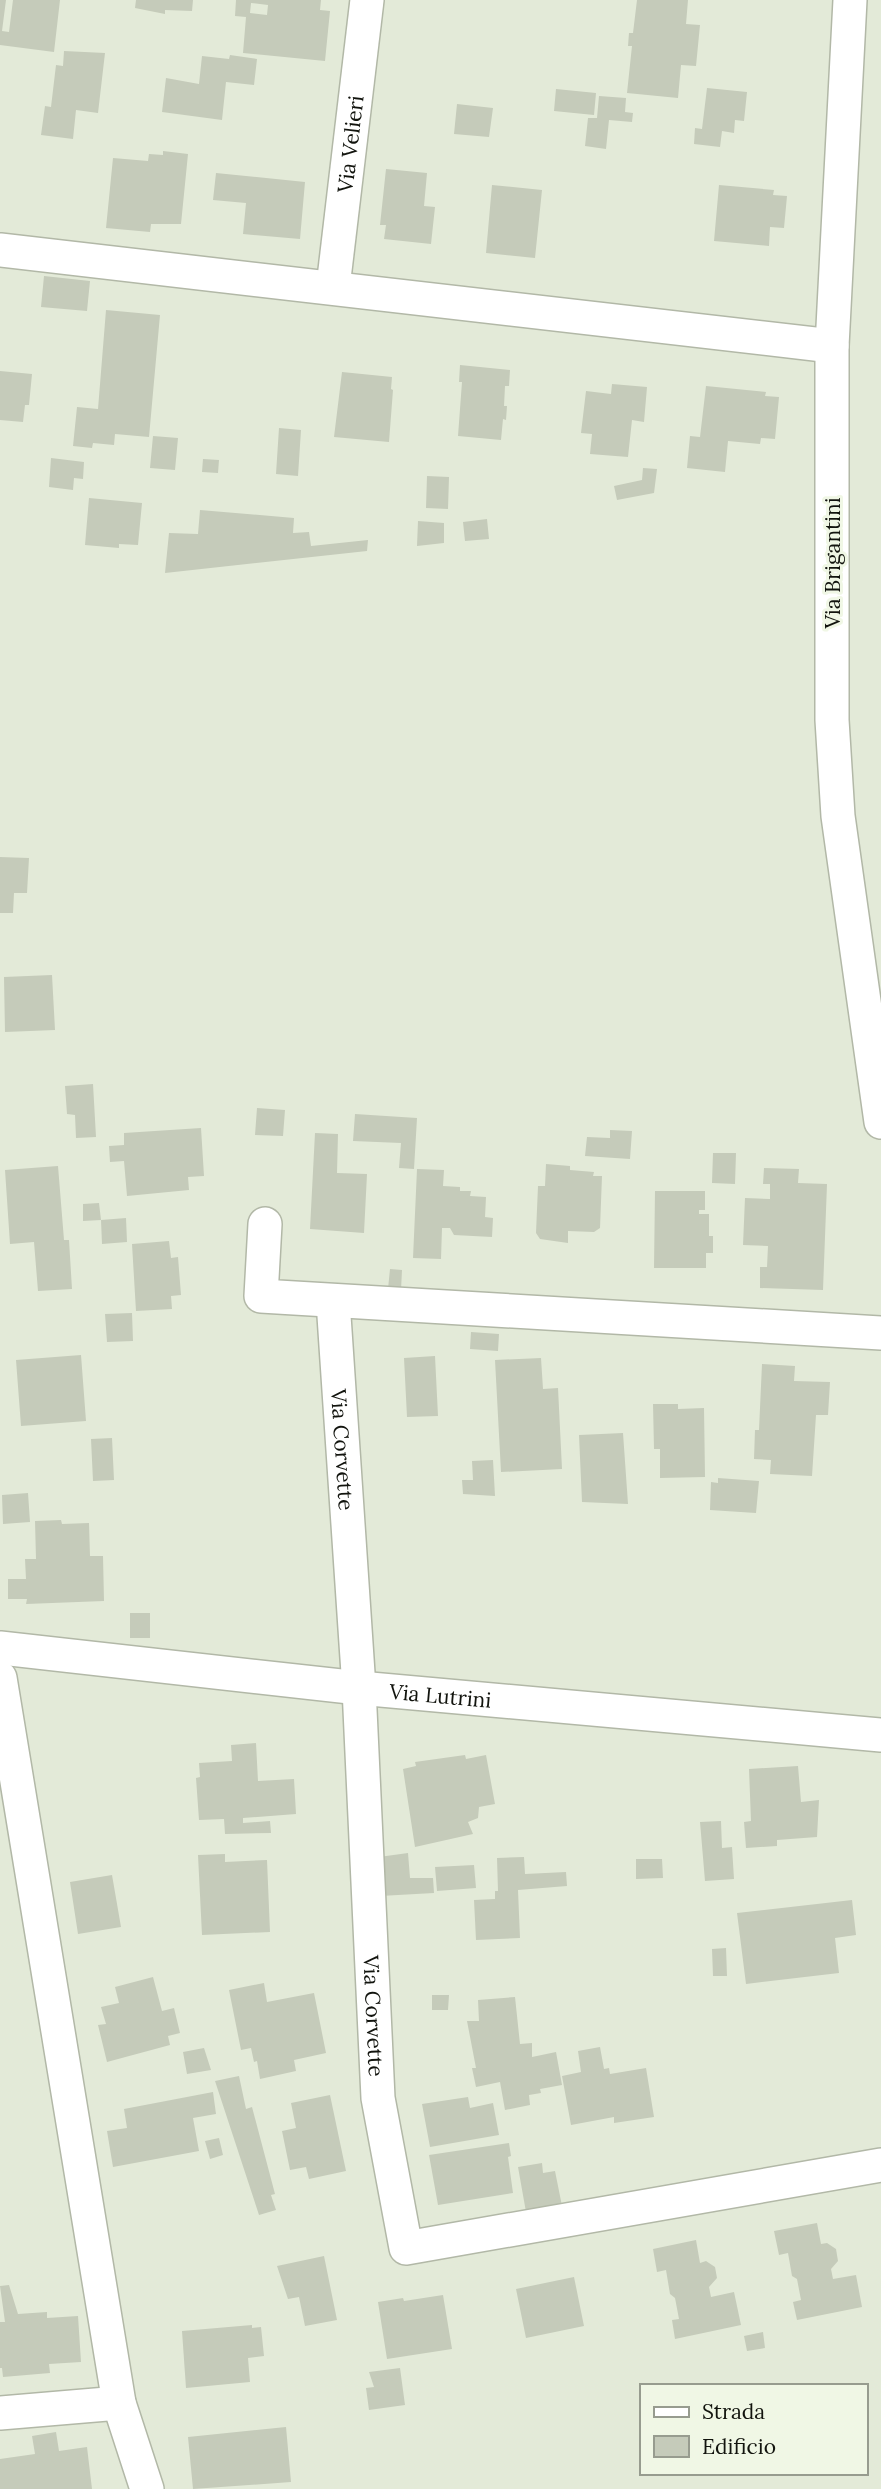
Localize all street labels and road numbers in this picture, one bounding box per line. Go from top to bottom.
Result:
street label: Via Velieri [331,94,369,195]
street label: Via Brigantini [819,497,846,630]
street label: Via Corvette [325,1387,361,1511]
street label: Via Lutrini [387,1677,493,1713]
street label: Via Corvette [358,1953,390,2077]

